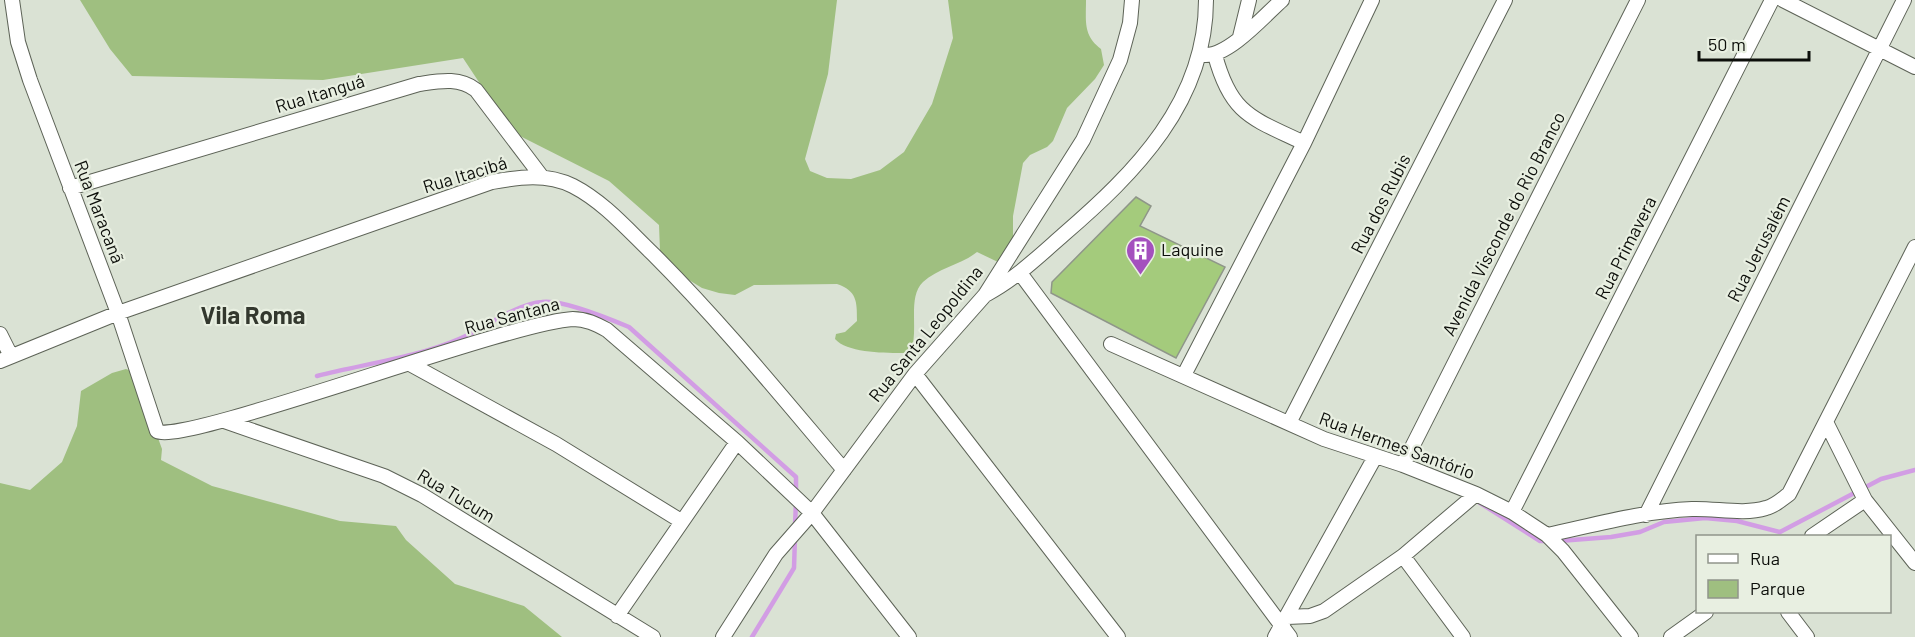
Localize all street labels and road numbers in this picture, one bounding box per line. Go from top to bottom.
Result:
street label: Rua Itanguá [272,69,367,117]
street label: Avenida Visconde do Rio Branco [1437,108,1569,339]
street label: Rua dos Rubis [1346,150,1415,257]
street label: Rua Itacibá [420,151,509,197]
street label: Rua Maracanã [70,157,130,266]
street label: Rua Primavera [1590,192,1661,303]
street label: Rua Jerusalém [1722,192,1794,305]
street label: Rua Santa Leopoldina [864,261,987,406]
street label: Rua Santana [462,292,562,338]
street label: Rua Hermes Santório [1316,407,1478,483]
street label: Rua Tucum [414,463,499,527]

